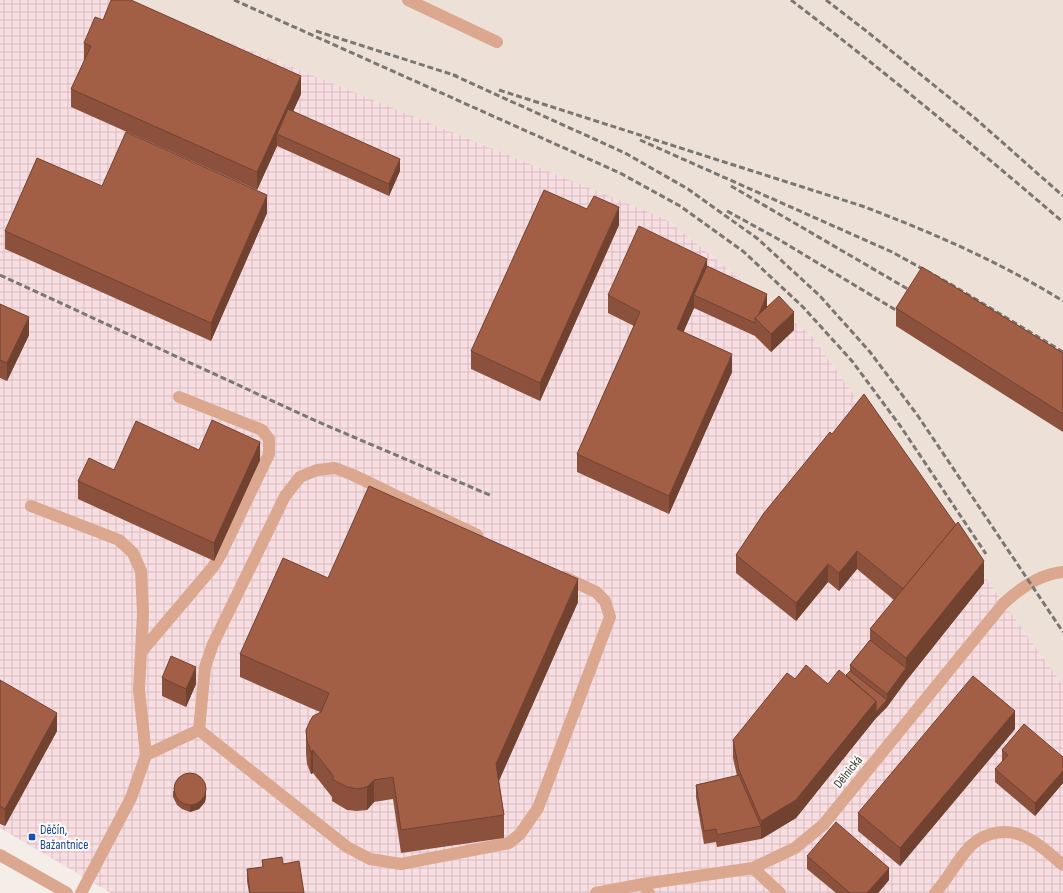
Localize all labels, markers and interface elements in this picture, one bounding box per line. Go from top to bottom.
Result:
street label: Dělnická [830,753,866,791]
place label: Děčín, Bažantnice [40,822,88,853]
marker: Děčín, Bažantnice [27,832,37,842]

